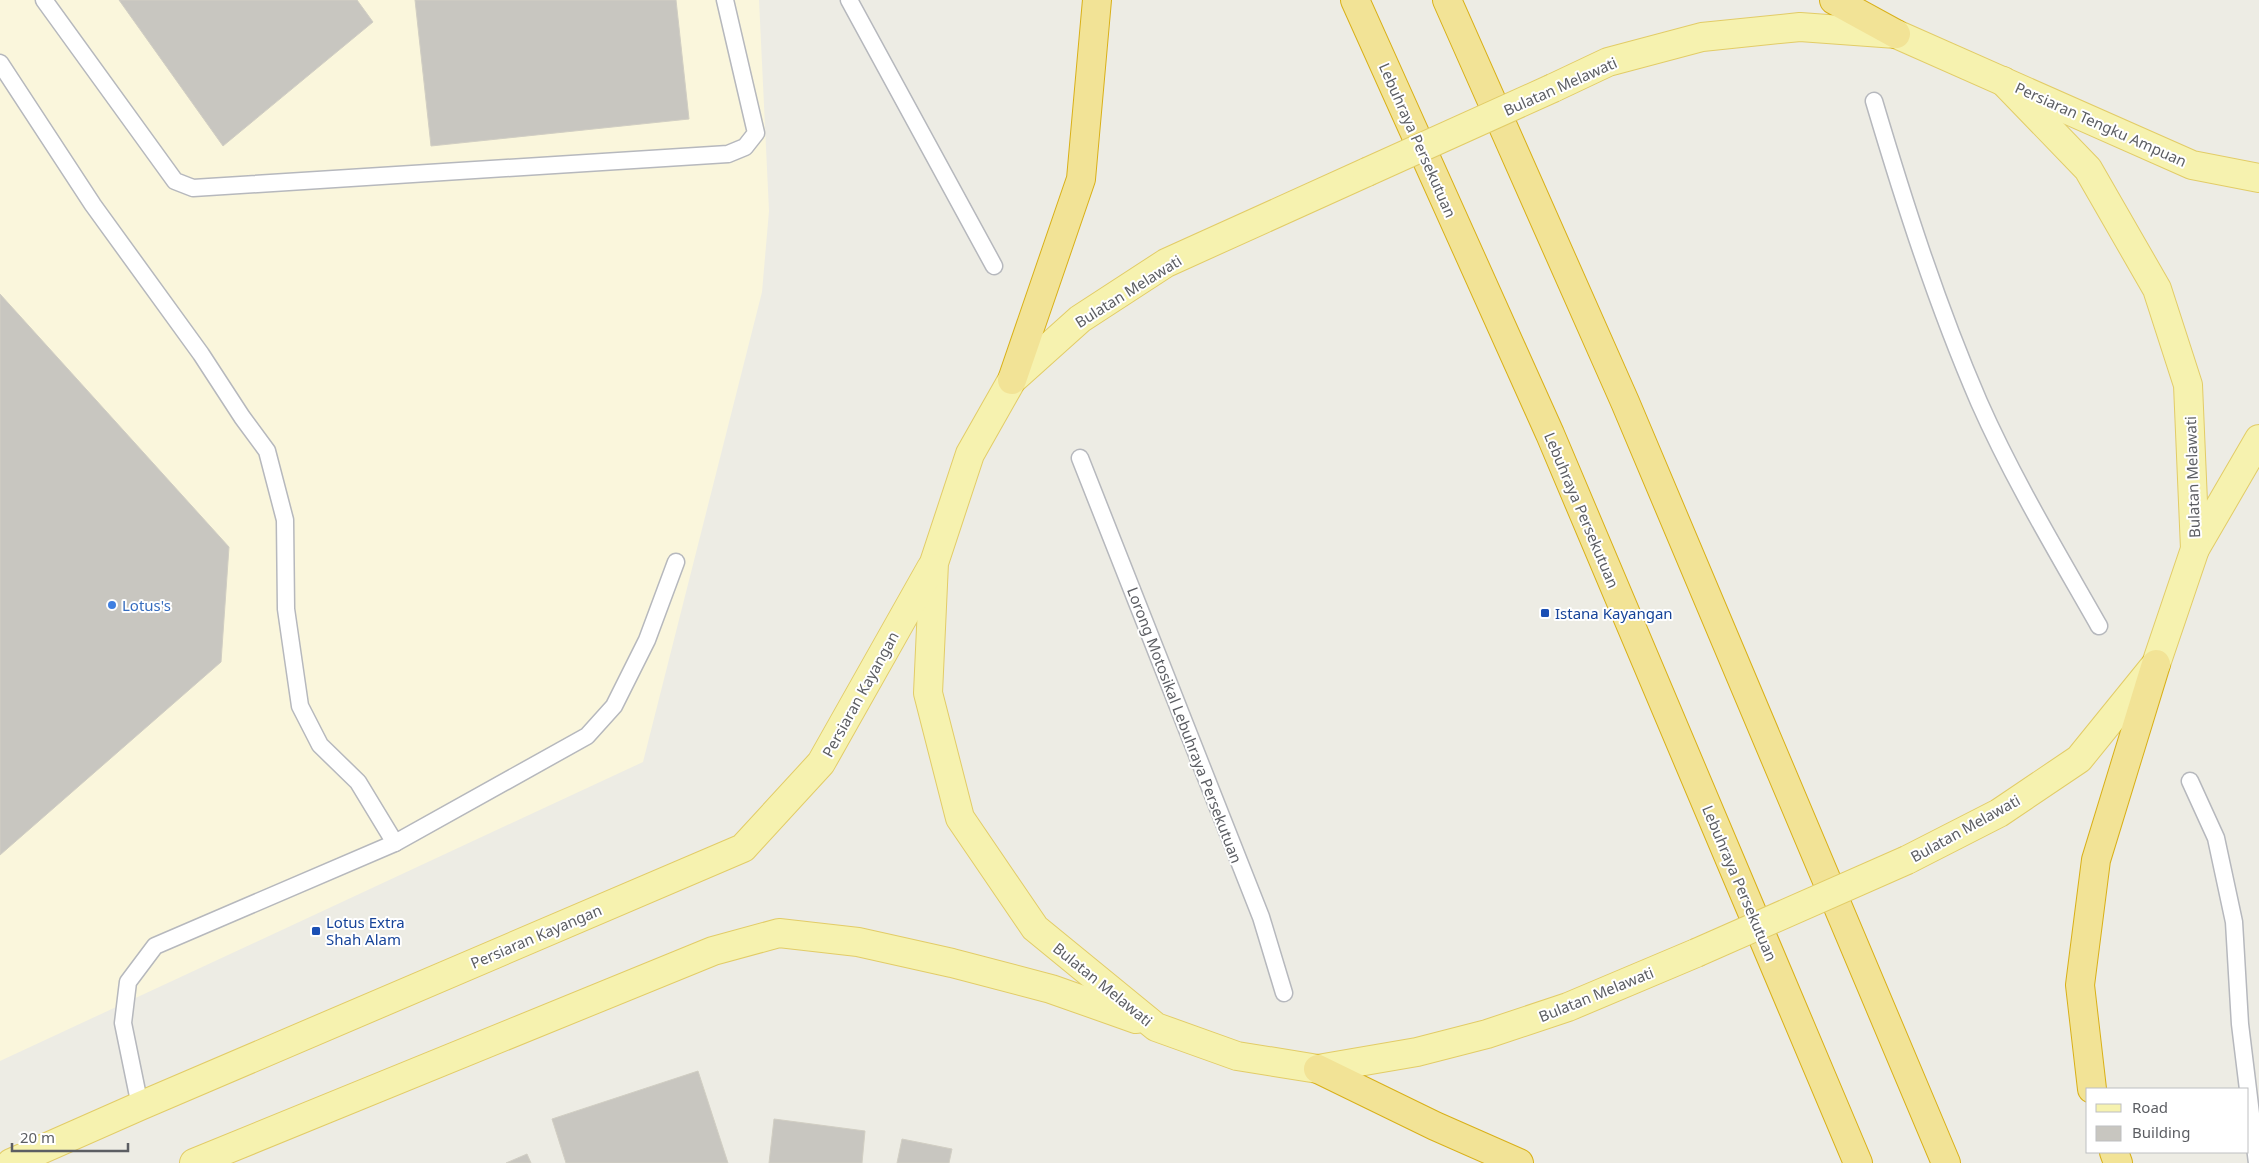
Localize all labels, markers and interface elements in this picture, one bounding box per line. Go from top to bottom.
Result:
street label: Bulatan Melawati [1500,52,1620,120]
street label: Lebuhraya Persekutuan [1375,59,1461,221]
street label: Persiaran Tengku Ampuan [2012,77,2190,171]
street label: Bulatan Melawati [1071,250,1185,332]
street label: Bulatan Melawati [2180,416,2204,538]
street label: Lebuhraya Persekutuan [1540,429,1624,591]
street label: Lorong Motosikal Lebuhraya Persekutuan [1123,584,1247,866]
place label: Lotus's [122,595,171,615]
marker: Lotus's [106,599,118,611]
place label: Istana Kayangan [1555,603,1673,623]
marker: Istana Kayangan [1539,607,1551,619]
street label: Persiaran Kayangan [817,628,903,760]
street label: Bulatan Melawati [1907,790,2023,866]
street label: Lebuhraya Persekutuan [1698,802,1782,964]
street label: Persiaran Kayangan [467,899,605,973]
place label: Lotus Extra Shah Alam [326,912,405,949]
marker: Lotus Extra Shah Alam [310,925,322,937]
street label: Bulatan Melawati [1049,938,1157,1030]
street label: Bulatan Melawati [1536,962,1656,1026]
legend [2086,1088,2249,1153]
text: Road [2132,1097,2168,1117]
scale bar [12,1120,129,1152]
text: Building [2132,1122,2190,1142]
text: 20 m [20,1127,55,1147]

